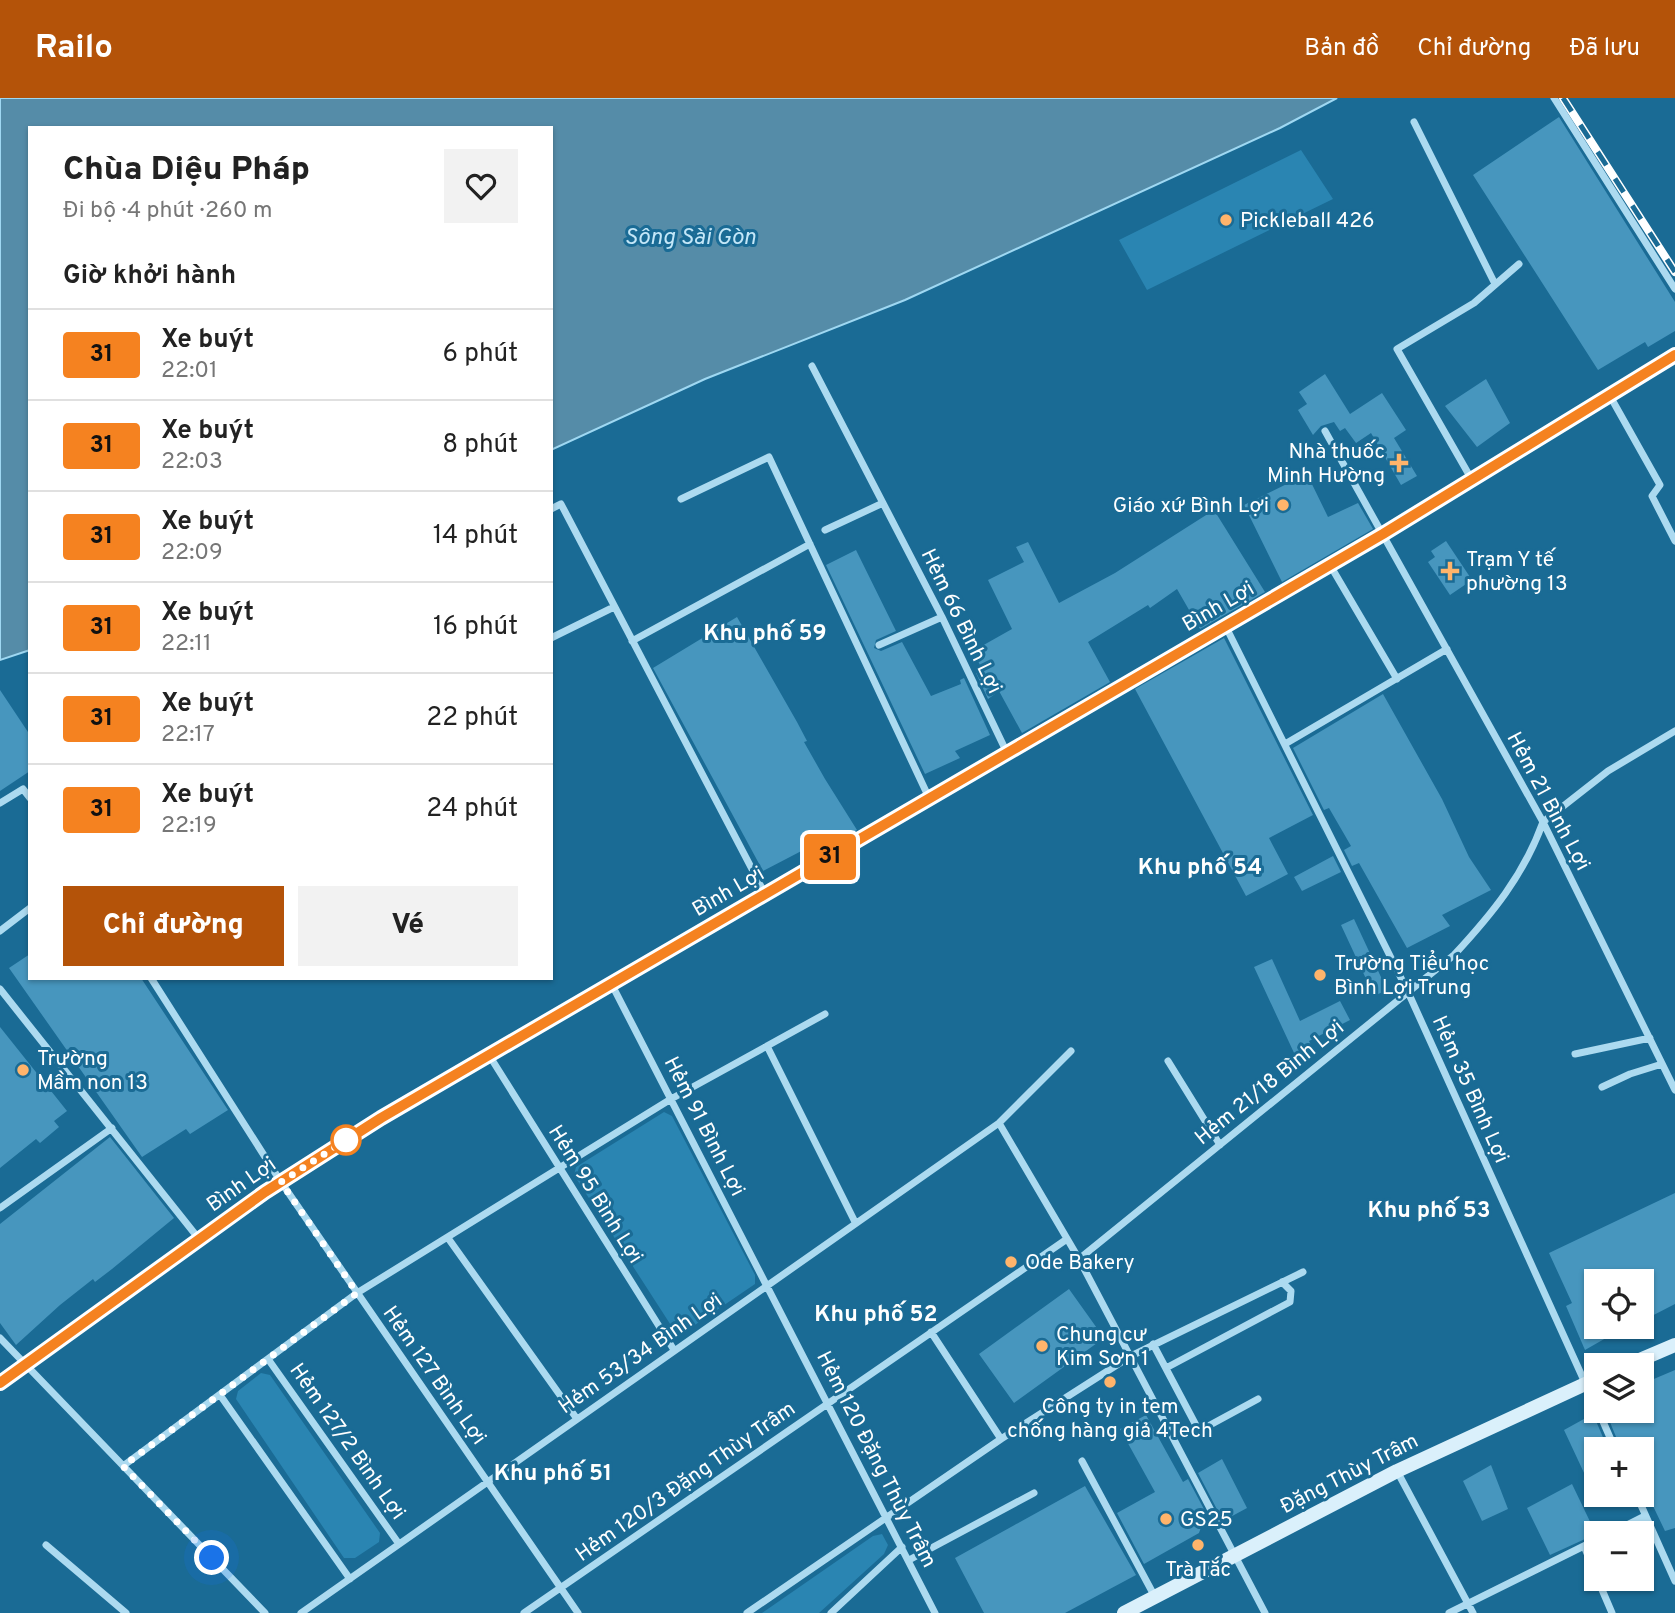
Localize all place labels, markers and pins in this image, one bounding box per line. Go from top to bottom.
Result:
place label: Pickleball 426 [1240,208,1375,235]
marker: Pickleball 426 [1218,212,1234,228]
place label: Nhà thuốc Minh Hường [1267,439,1385,490]
marker: Nhà thuốc Minh Hường [1391,455,1407,471]
place label: Giáo xứ Bình Lợi [1113,493,1269,520]
marker: Giáo xứ Bình Lợi [1275,497,1291,513]
place label: Trạm Y tế phường 13 [1466,547,1568,598]
marker: Trạm Y tế phường 13 [1440,561,1460,581]
place label: Trường Tiểu học Bình Lợi Trung [1334,949,1489,1002]
marker: Trường Tiểu học Bình Lợi Trung [1312,967,1328,983]
place label: Trường Mầm non 13 [37,1046,148,1097]
marker: Trường Mầm non 13 [15,1062,31,1078]
unlabelled marker [331,1125,361,1155]
place label: Ode Bakery [1025,1250,1135,1277]
marker: Ode Bakery [1003,1254,1019,1270]
place label: Chung cư Kim Sơn 1 [1056,1322,1149,1373]
marker: Chung cư Kim Sơn 1 [1034,1338,1050,1354]
marker: Công ty in tem chống hàng giả 4Tech [1102,1374,1118,1390]
place label: Công ty in tem chống hàng giả 4Tech [1007,1394,1213,1445]
place label: GS25 [1180,1507,1233,1534]
marker: GS25 [1158,1511,1174,1527]
marker: Trà Tắc [1190,1537,1206,1553]
place label: Trà Tắc [1165,1556,1231,1584]

